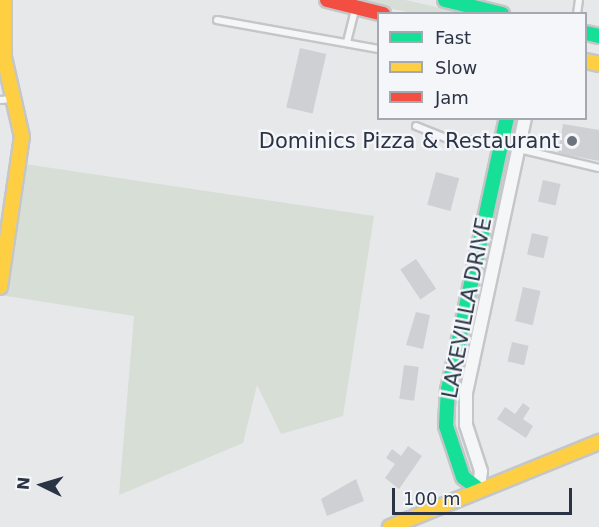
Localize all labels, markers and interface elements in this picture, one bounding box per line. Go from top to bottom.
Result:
legend [377,12,587,120]
text: Fast [435,27,471,48]
text: Slow [435,57,477,78]
text: Jam [435,87,469,108]
place label: Dominics Pizza & Restaurant [259,128,560,154]
marker: Dominics Pizza & Restaurant [565,134,579,148]
street label: LAKEVILLA DRIVE [437,215,497,401]
north arrow [12,455,72,515]
text: N [14,476,34,491]
scale bar [395,476,575,514]
text: 100 m [403,488,461,509]

